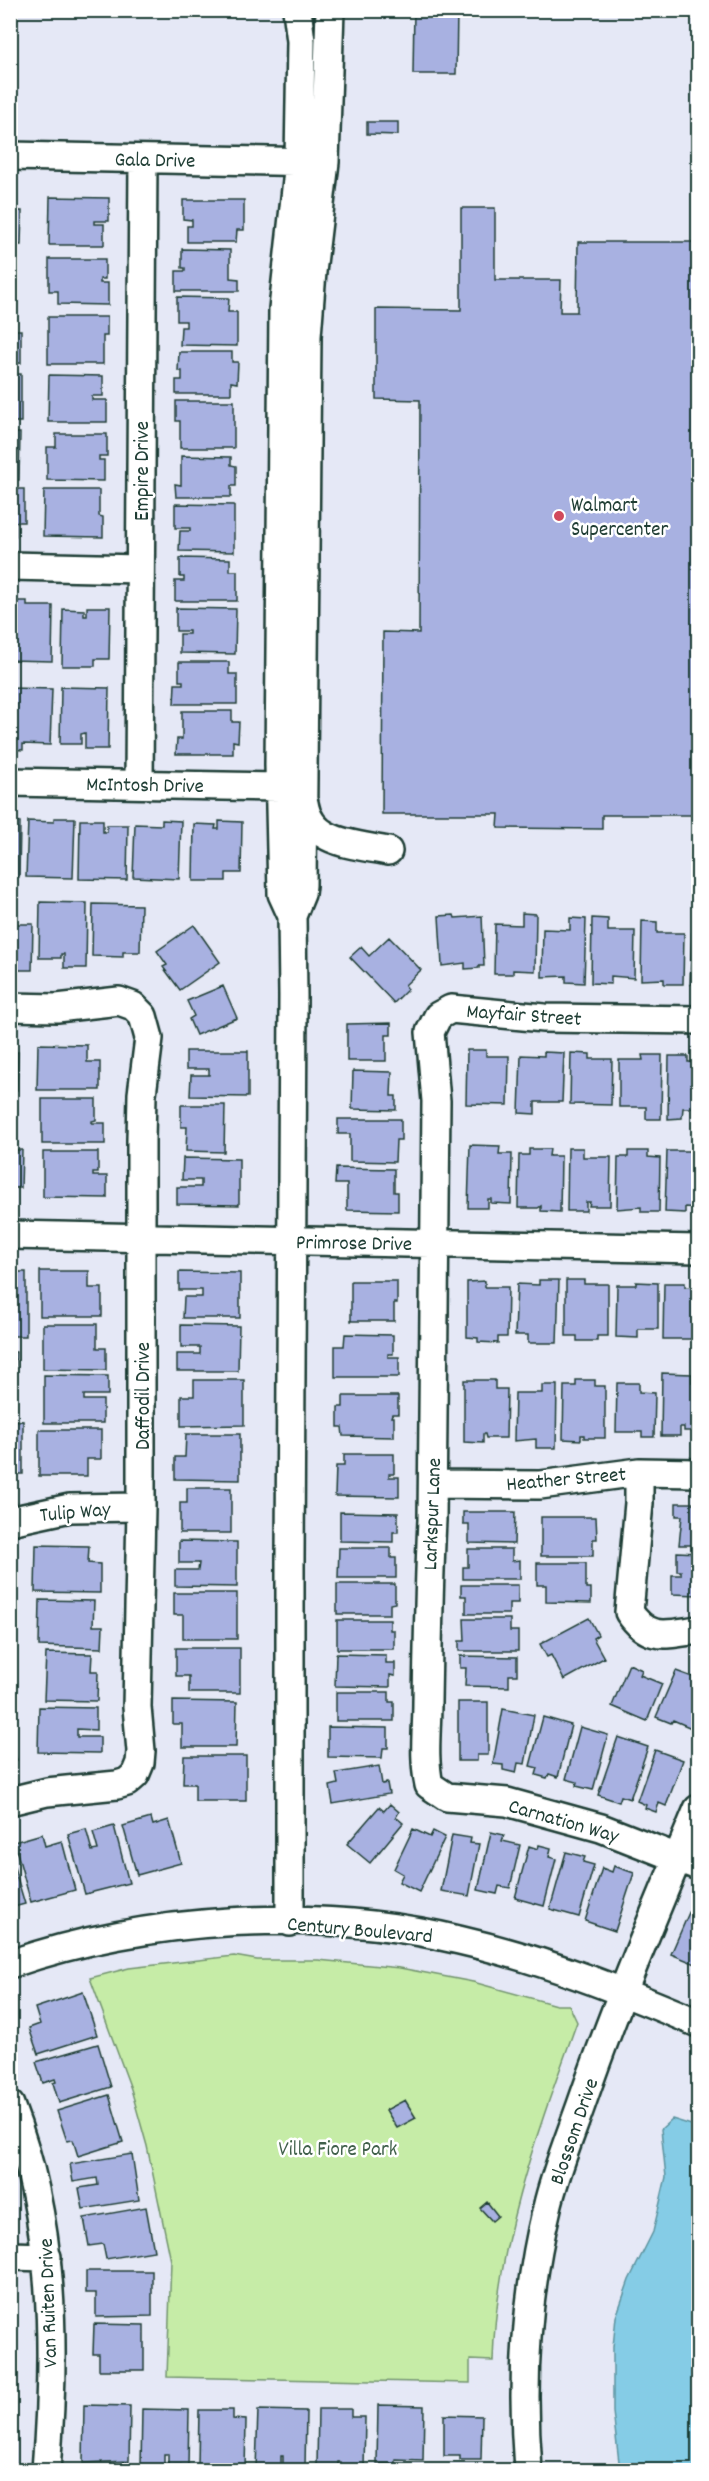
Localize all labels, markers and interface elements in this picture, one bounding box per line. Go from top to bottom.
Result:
street label: Gala Drive [114,146,195,178]
street label: Empire Drive [129,421,159,521]
place label: Walmart Supercenter [571,492,668,546]
marker: Walmart Supercenter [552,509,566,523]
street label: McIntosh Drive [86,771,204,803]
street label: Mayfair Street [465,998,583,1036]
street label: Primrose Drive [296,1229,412,1261]
street label: Daffodil Drive [130,1342,160,1450]
street label: Larkspur Lane [417,1457,451,1571]
street label: Heather Street [505,1461,628,1501]
street label: Tulip Way [38,1496,113,1532]
street label: Carnation Way [505,1793,622,1853]
street label: Century Boulevard [286,1911,434,1953]
street label: Blossom Drive [544,2075,608,2189]
park label: Villa Fiore Park [279,2136,397,2166]
street label: Van Ruiten Drive [33,2238,67,2368]

